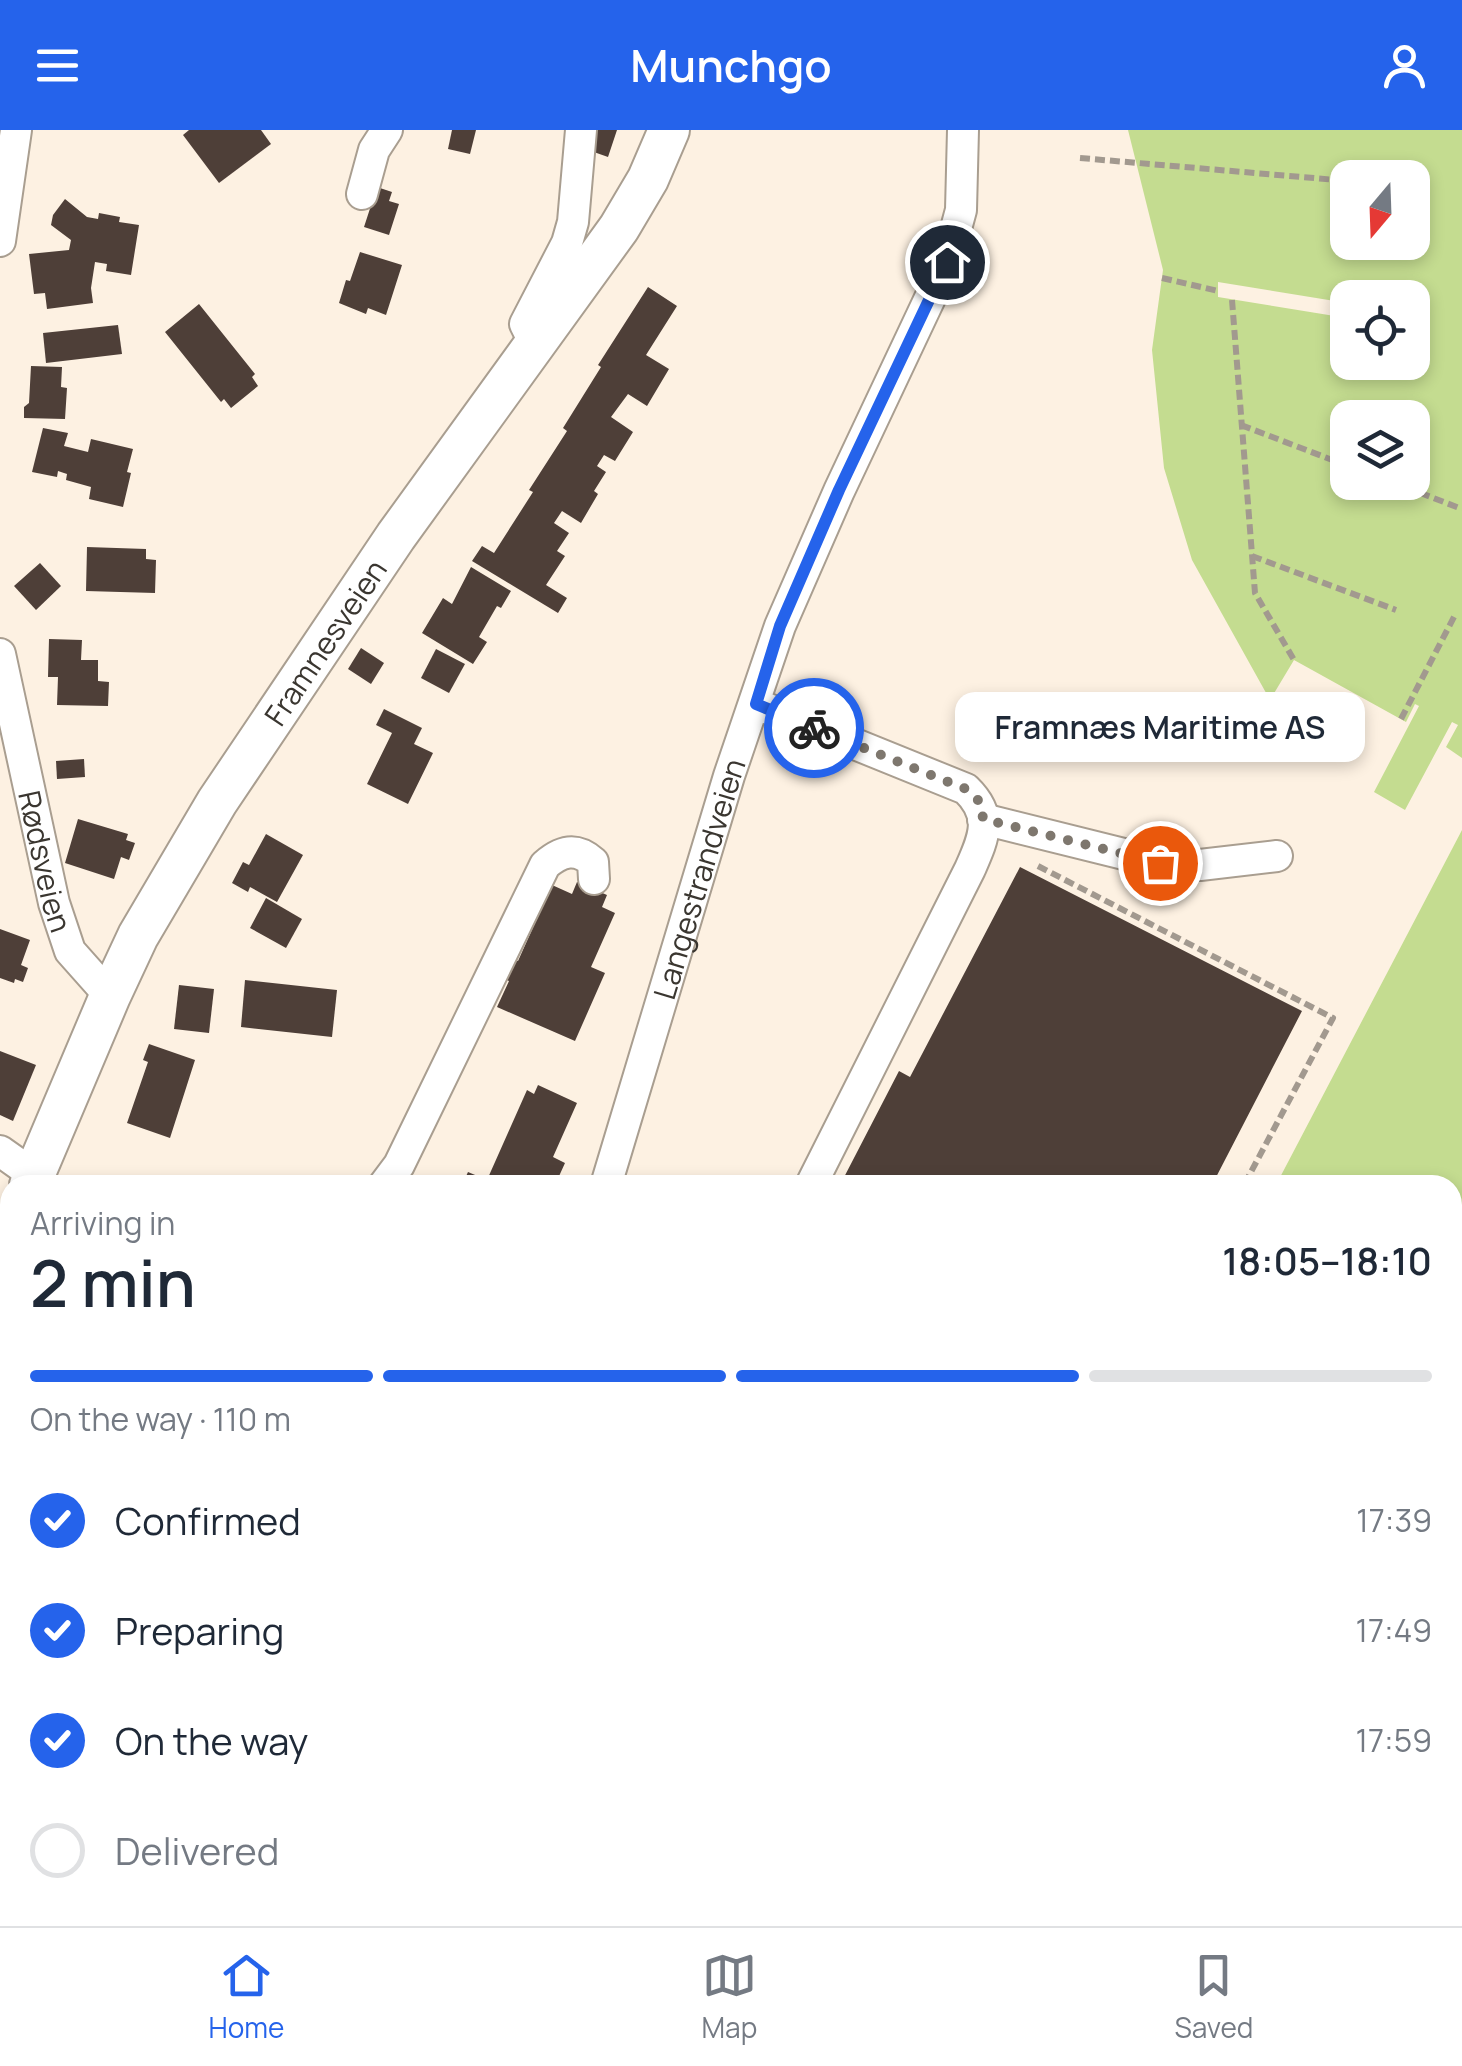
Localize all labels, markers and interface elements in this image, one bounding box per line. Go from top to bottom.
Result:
text: Munchgo [630,34,832,96]
icon: menu [30,38,85,93]
icon: person [1377,38,1432,93]
north arrow [1330,160,1430,260]
map controls [1330,160,1430,500]
pin [905,220,990,305]
icon: home [920,235,975,290]
button: locate [1330,280,1430,380]
button: layers [1330,400,1430,500]
street label: Framnesveien [254,551,395,733]
courier [764,678,864,778]
callout: Framnæs Maritime AS [955,693,1365,763]
icon: bike [787,701,842,756]
text: Framnæs Maritime AS [995,705,1325,749]
street label: Langestrandveien [643,753,754,1004]
street label: Rødsveien [10,787,83,937]
pin [1118,821,1203,906]
icon: bag [1133,836,1188,891]
text: Arriving in [30,1201,175,1245]
text: 18:05–18:10 [1222,1234,1432,1286]
text: 2 min [30,1238,196,1327]
text: On the way · 110 m [30,1397,291,1441]
icon: check [30,1493,85,1548]
text: Confirmed [115,1494,301,1546]
text: 17:39 [1356,1498,1432,1542]
icon: check [30,1603,85,1658]
text: Preparing [115,1604,284,1656]
text: 17:49 [1355,1608,1432,1652]
icon: check [30,1713,85,1768]
text: On the way [115,1714,308,1766]
text: 17:59 [1356,1718,1432,1762]
text: Delivered [115,1824,279,1876]
tab: Home [209,1948,284,2046]
tab: Map [702,1948,757,2046]
tab: Saved [1174,1948,1253,2046]

